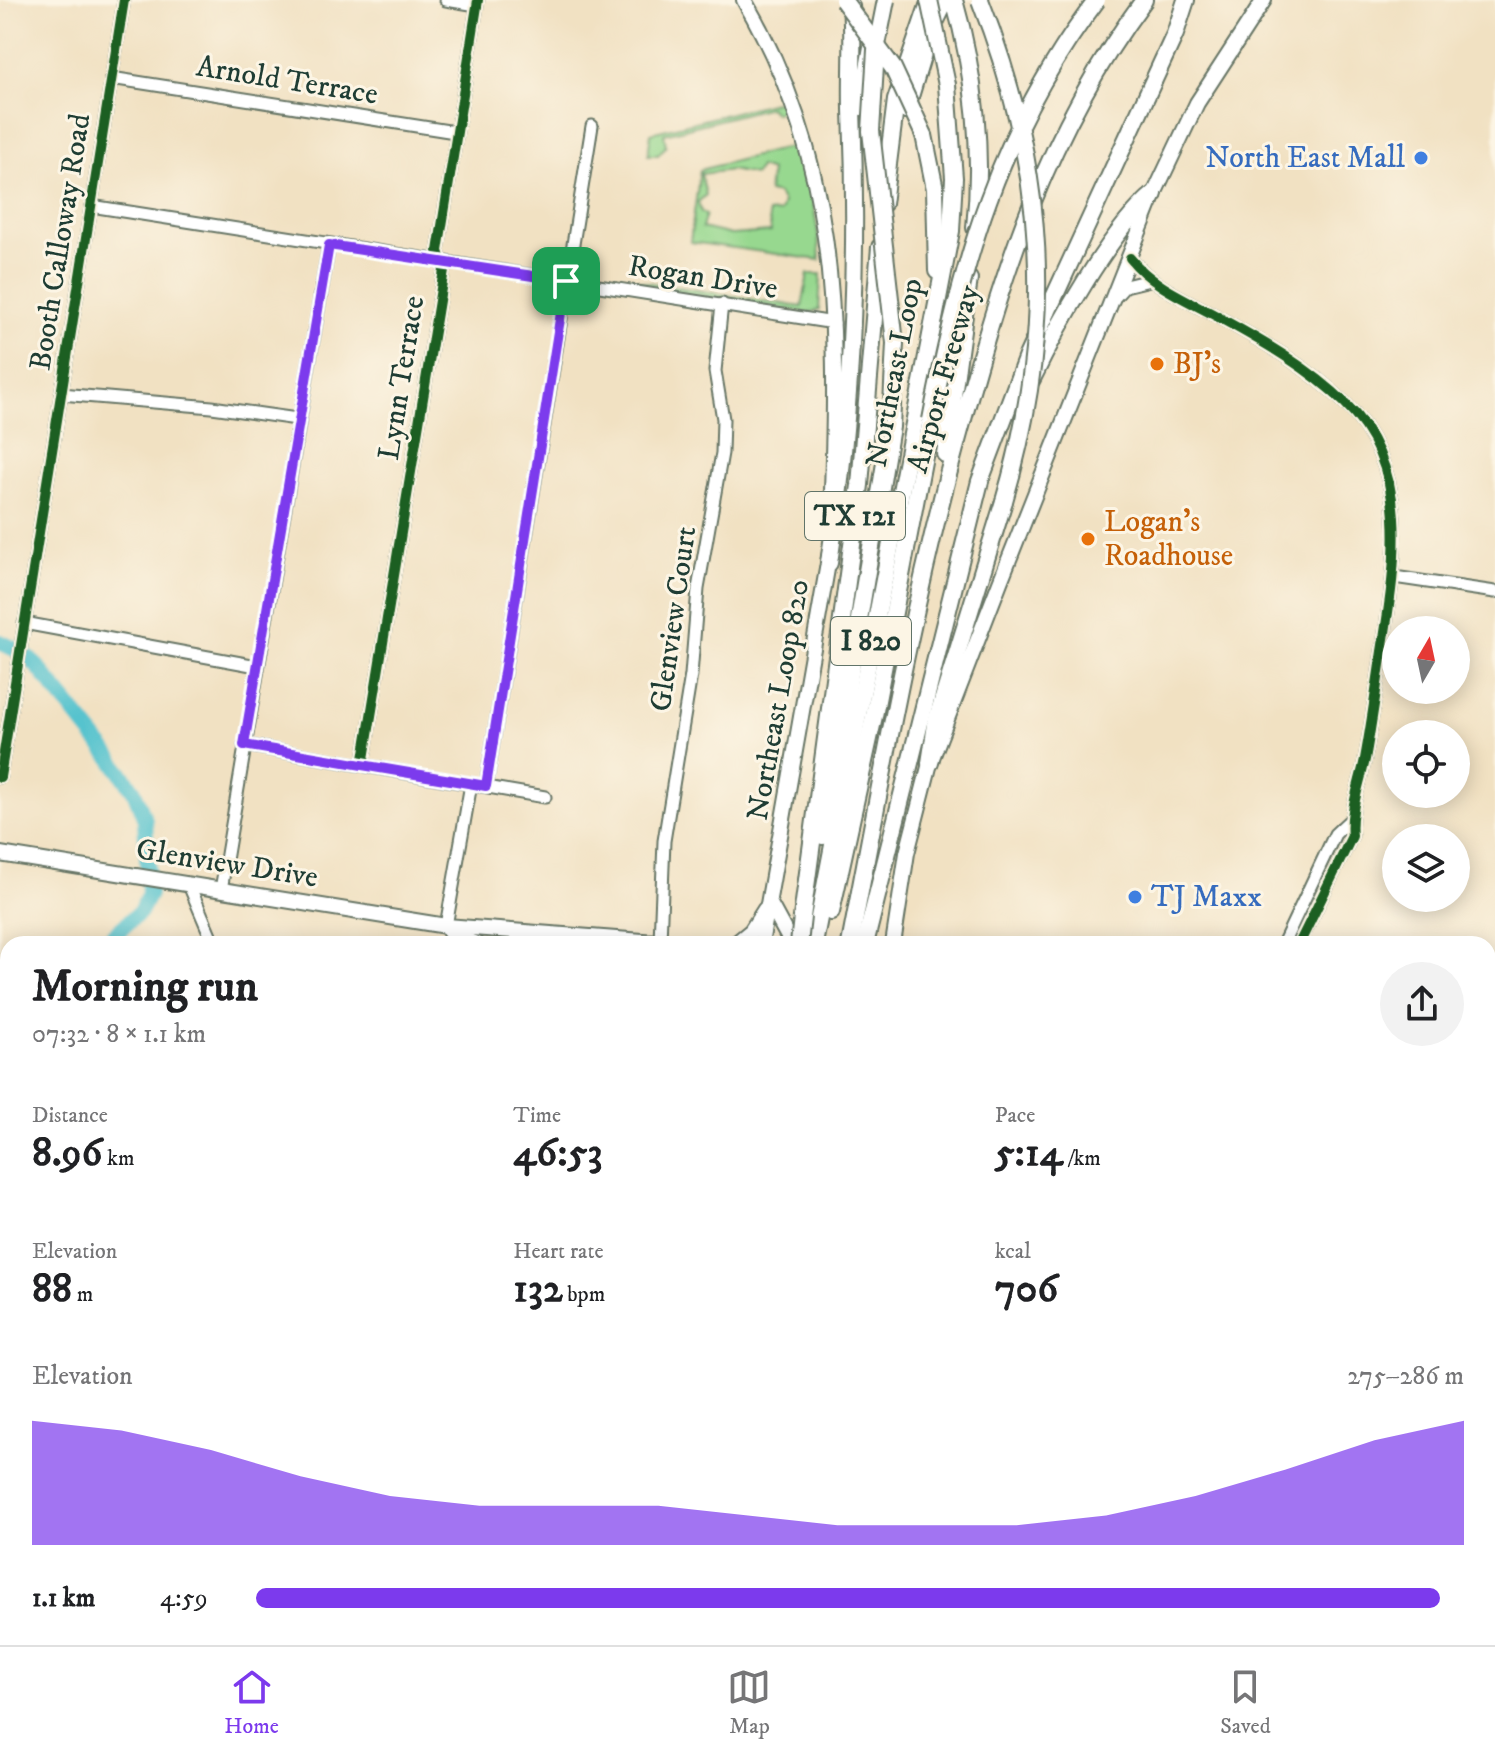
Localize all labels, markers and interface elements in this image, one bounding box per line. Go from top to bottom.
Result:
street label: Arnold Terrace [194,48,380,114]
street label: Booth Calloway Road [22,111,100,373]
place label: North East Mall [1205,140,1405,177]
marker: North East Mall [1412,149,1430,167]
pin [532,247,600,315]
street label: Rogan Drive [626,248,780,308]
icon: arrive [544,259,588,303]
street label: Northeast Loop [859,275,931,471]
street label: Airport Freeway [900,280,989,477]
street label: Lynn Terrace [371,293,433,463]
place label: BJ's [1173,346,1221,383]
marker: BJ's [1148,355,1166,373]
road number: TX 121 [805,492,905,540]
place label: Logan's Roadhouse [1104,504,1233,575]
street label: Glenview Court [643,524,705,714]
marker: Logan's Roadhouse [1079,530,1097,548]
street label: Northeast Loop 820 [740,576,818,824]
north arrow [1382,616,1470,704]
map controls [1382,616,1470,912]
road number: I 820 [831,617,911,665]
button: locate [1382,720,1470,808]
button: layers [1382,824,1470,912]
street label: Glenview Drive [133,831,321,897]
place label: TJ Maxx [1151,879,1262,916]
marker: TJ Maxx [1126,888,1144,906]
text: Morning run [32,960,258,1015]
button: share [1380,962,1464,1046]
text: 07:32 · 8 × 1.1 km [32,1018,206,1051]
text: Distance [32,1102,108,1129]
text: Time [513,1102,561,1129]
text: Pace [995,1102,1035,1129]
text: 8.96 [32,1129,102,1179]
text: 46:53 [513,1129,602,1179]
text: 5:14 [995,1129,1063,1179]
text: km [102,1145,134,1172]
text: /km [1063,1145,1101,1172]
text: Elevation [32,1238,117,1265]
text: Heart rate [513,1238,604,1265]
text: kcal [995,1238,1031,1265]
text: 88 [32,1265,72,1315]
text: 132 [513,1265,563,1315]
text: 706 [995,1265,1058,1315]
text: m [72,1281,93,1308]
text: bpm [563,1281,605,1308]
text: Elevation [32,1360,133,1393]
text: 275–286 m [1347,1360,1464,1393]
text: 1.1 km [32,1582,95,1615]
text: 4:59 [160,1582,208,1615]
tab: Home [224,1665,279,1740]
tab: Map [727,1665,771,1740]
tab: Saved [1220,1665,1271,1740]

